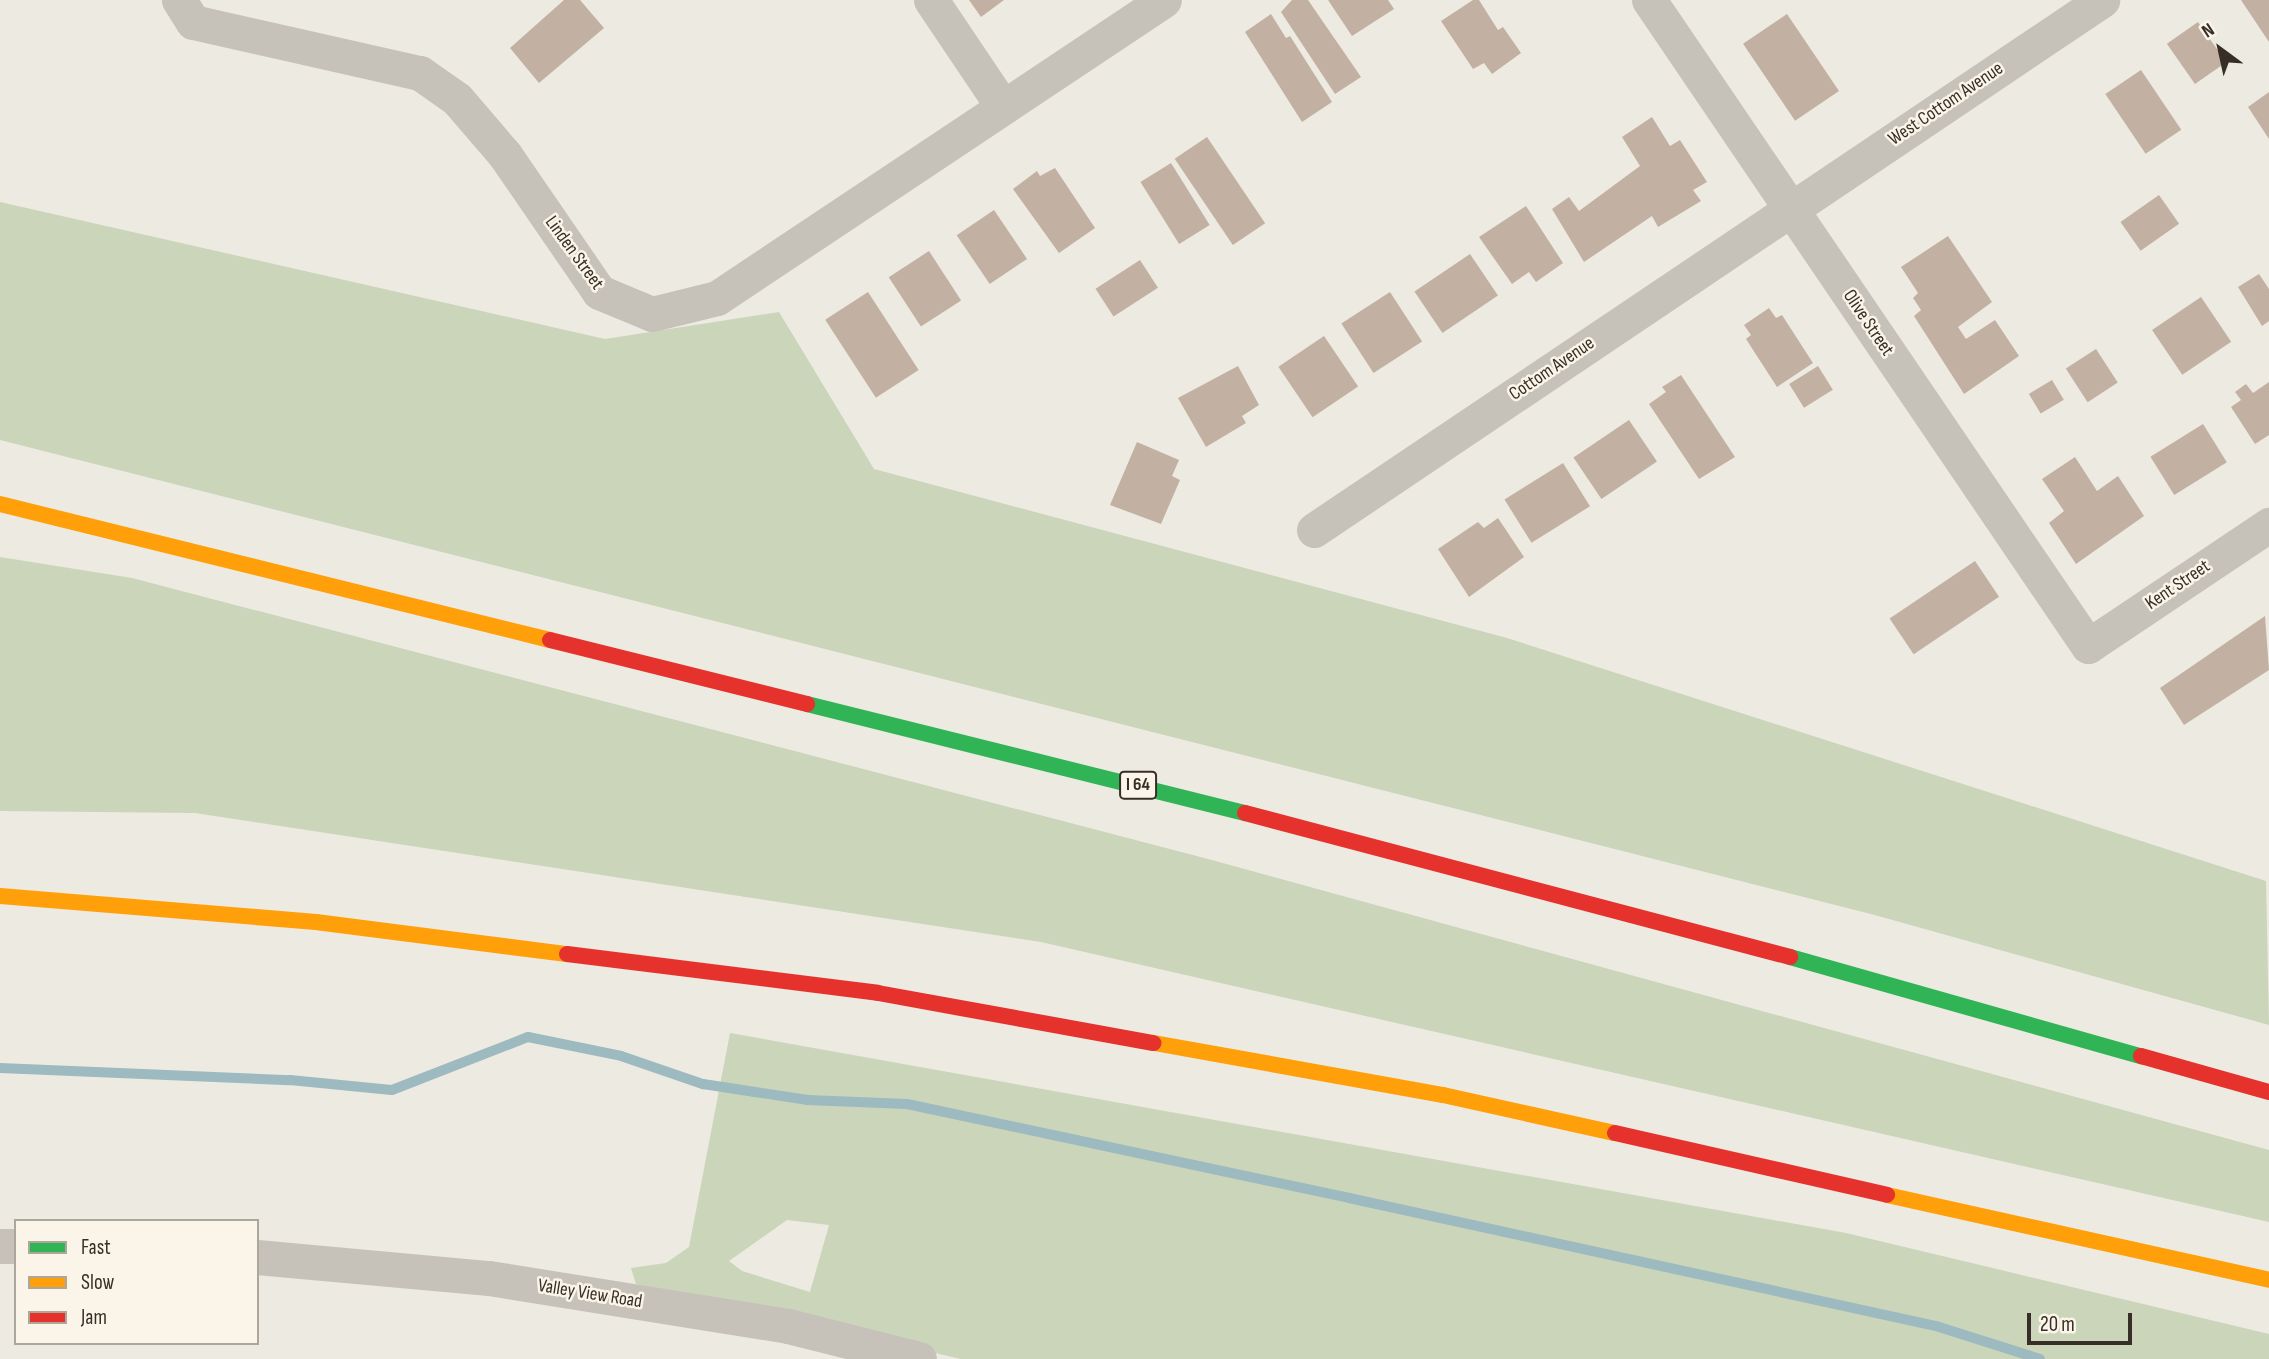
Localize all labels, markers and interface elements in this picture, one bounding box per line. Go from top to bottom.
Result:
north arrow [2185,14,2255,84]
text: N [2198,19,2219,43]
street label: West Cottom Avenue [1884,57,2008,151]
street label: Linden Street [540,212,608,294]
street label: Olive Street [1838,286,1898,360]
street label: Cottom Avenue [1505,332,1599,406]
street label: Kent Street [2141,555,2215,615]
road number: I 64 [1119,770,1157,800]
legend [14,1219,259,1345]
text: Fast [81,1235,111,1260]
text: Slow [81,1270,114,1295]
street label: Valley View Road [536,1275,644,1313]
scale bar [2031,1300,2136,1344]
text: Jam [81,1305,107,1330]
text: 20 m [2040,1312,2075,1337]

